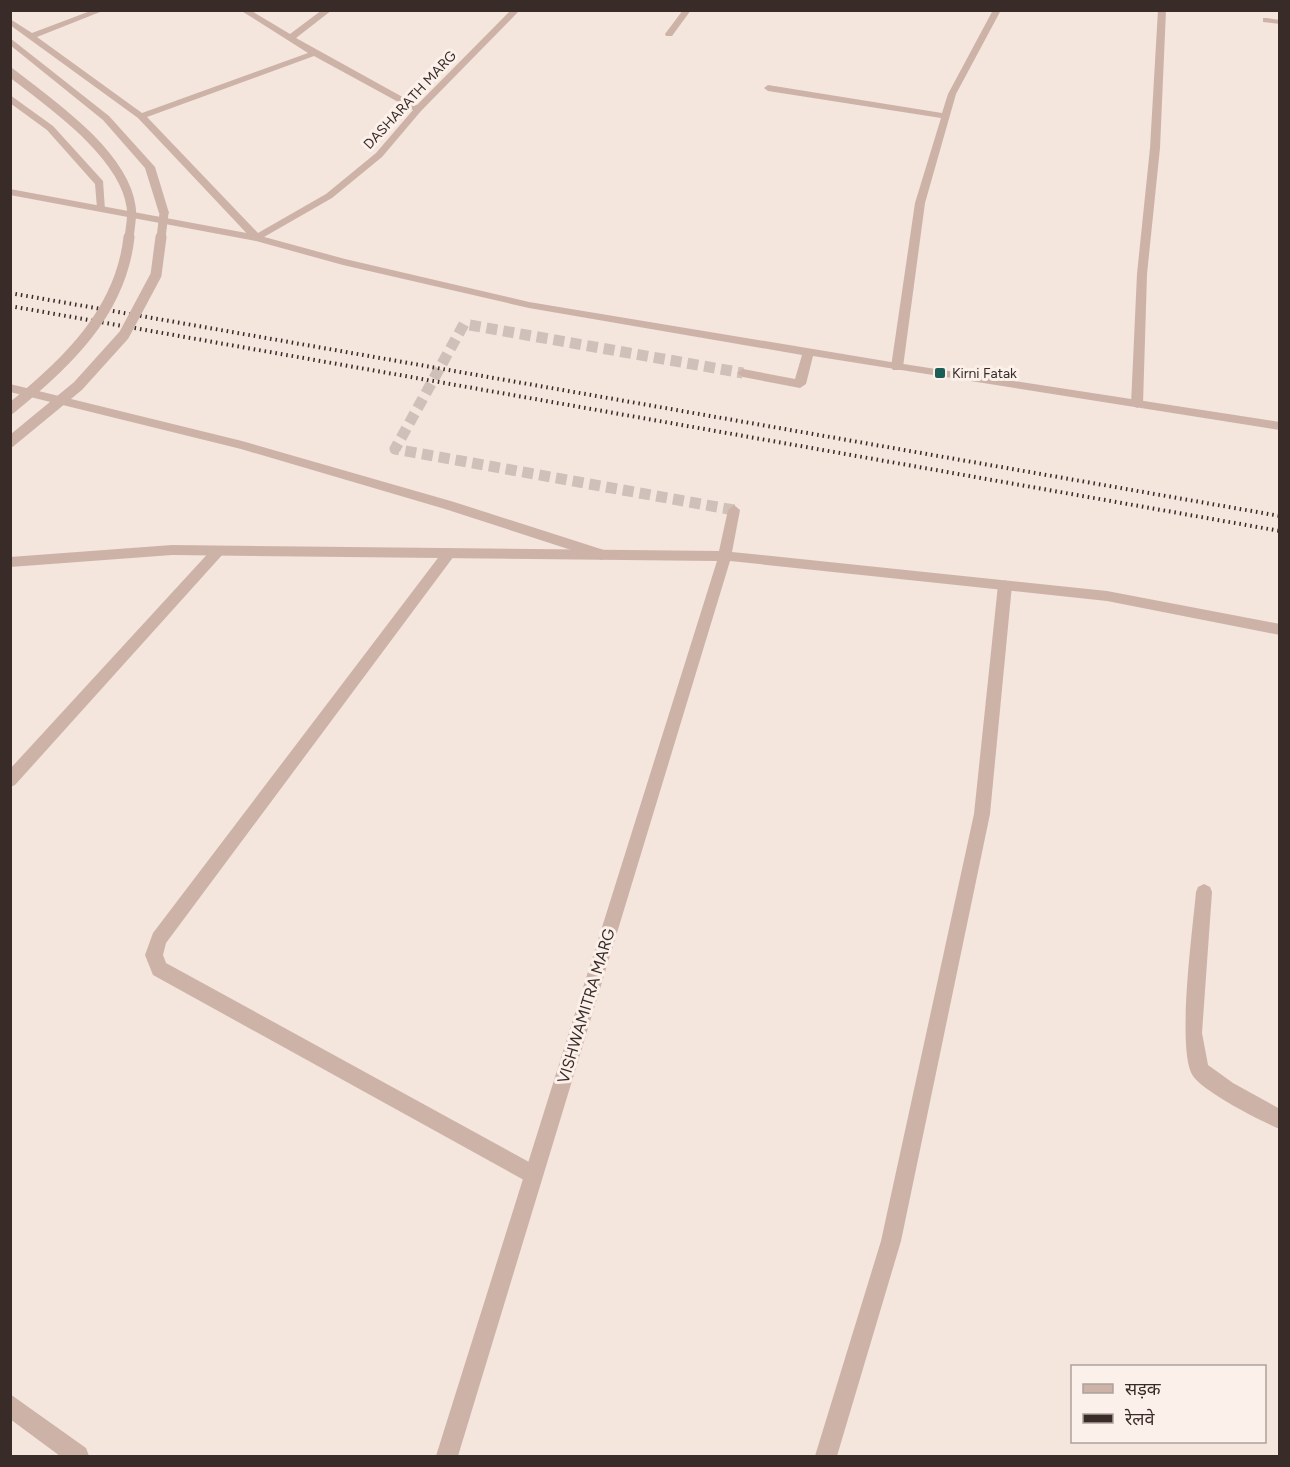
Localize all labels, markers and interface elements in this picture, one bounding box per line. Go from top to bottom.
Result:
street label: DASHARATH MARG [360,47,460,153]
place label: Kirni Fatak [952,365,1017,382]
marker: Kirni Fatak [933,366,947,380]
street label: VISHWAMITRA MARG [553,926,619,1086]
legend [1071,1365,1266,1443]
text: सड़क [1125,1378,1162,1400]
text: रेलवे [1124,1408,1156,1430]

